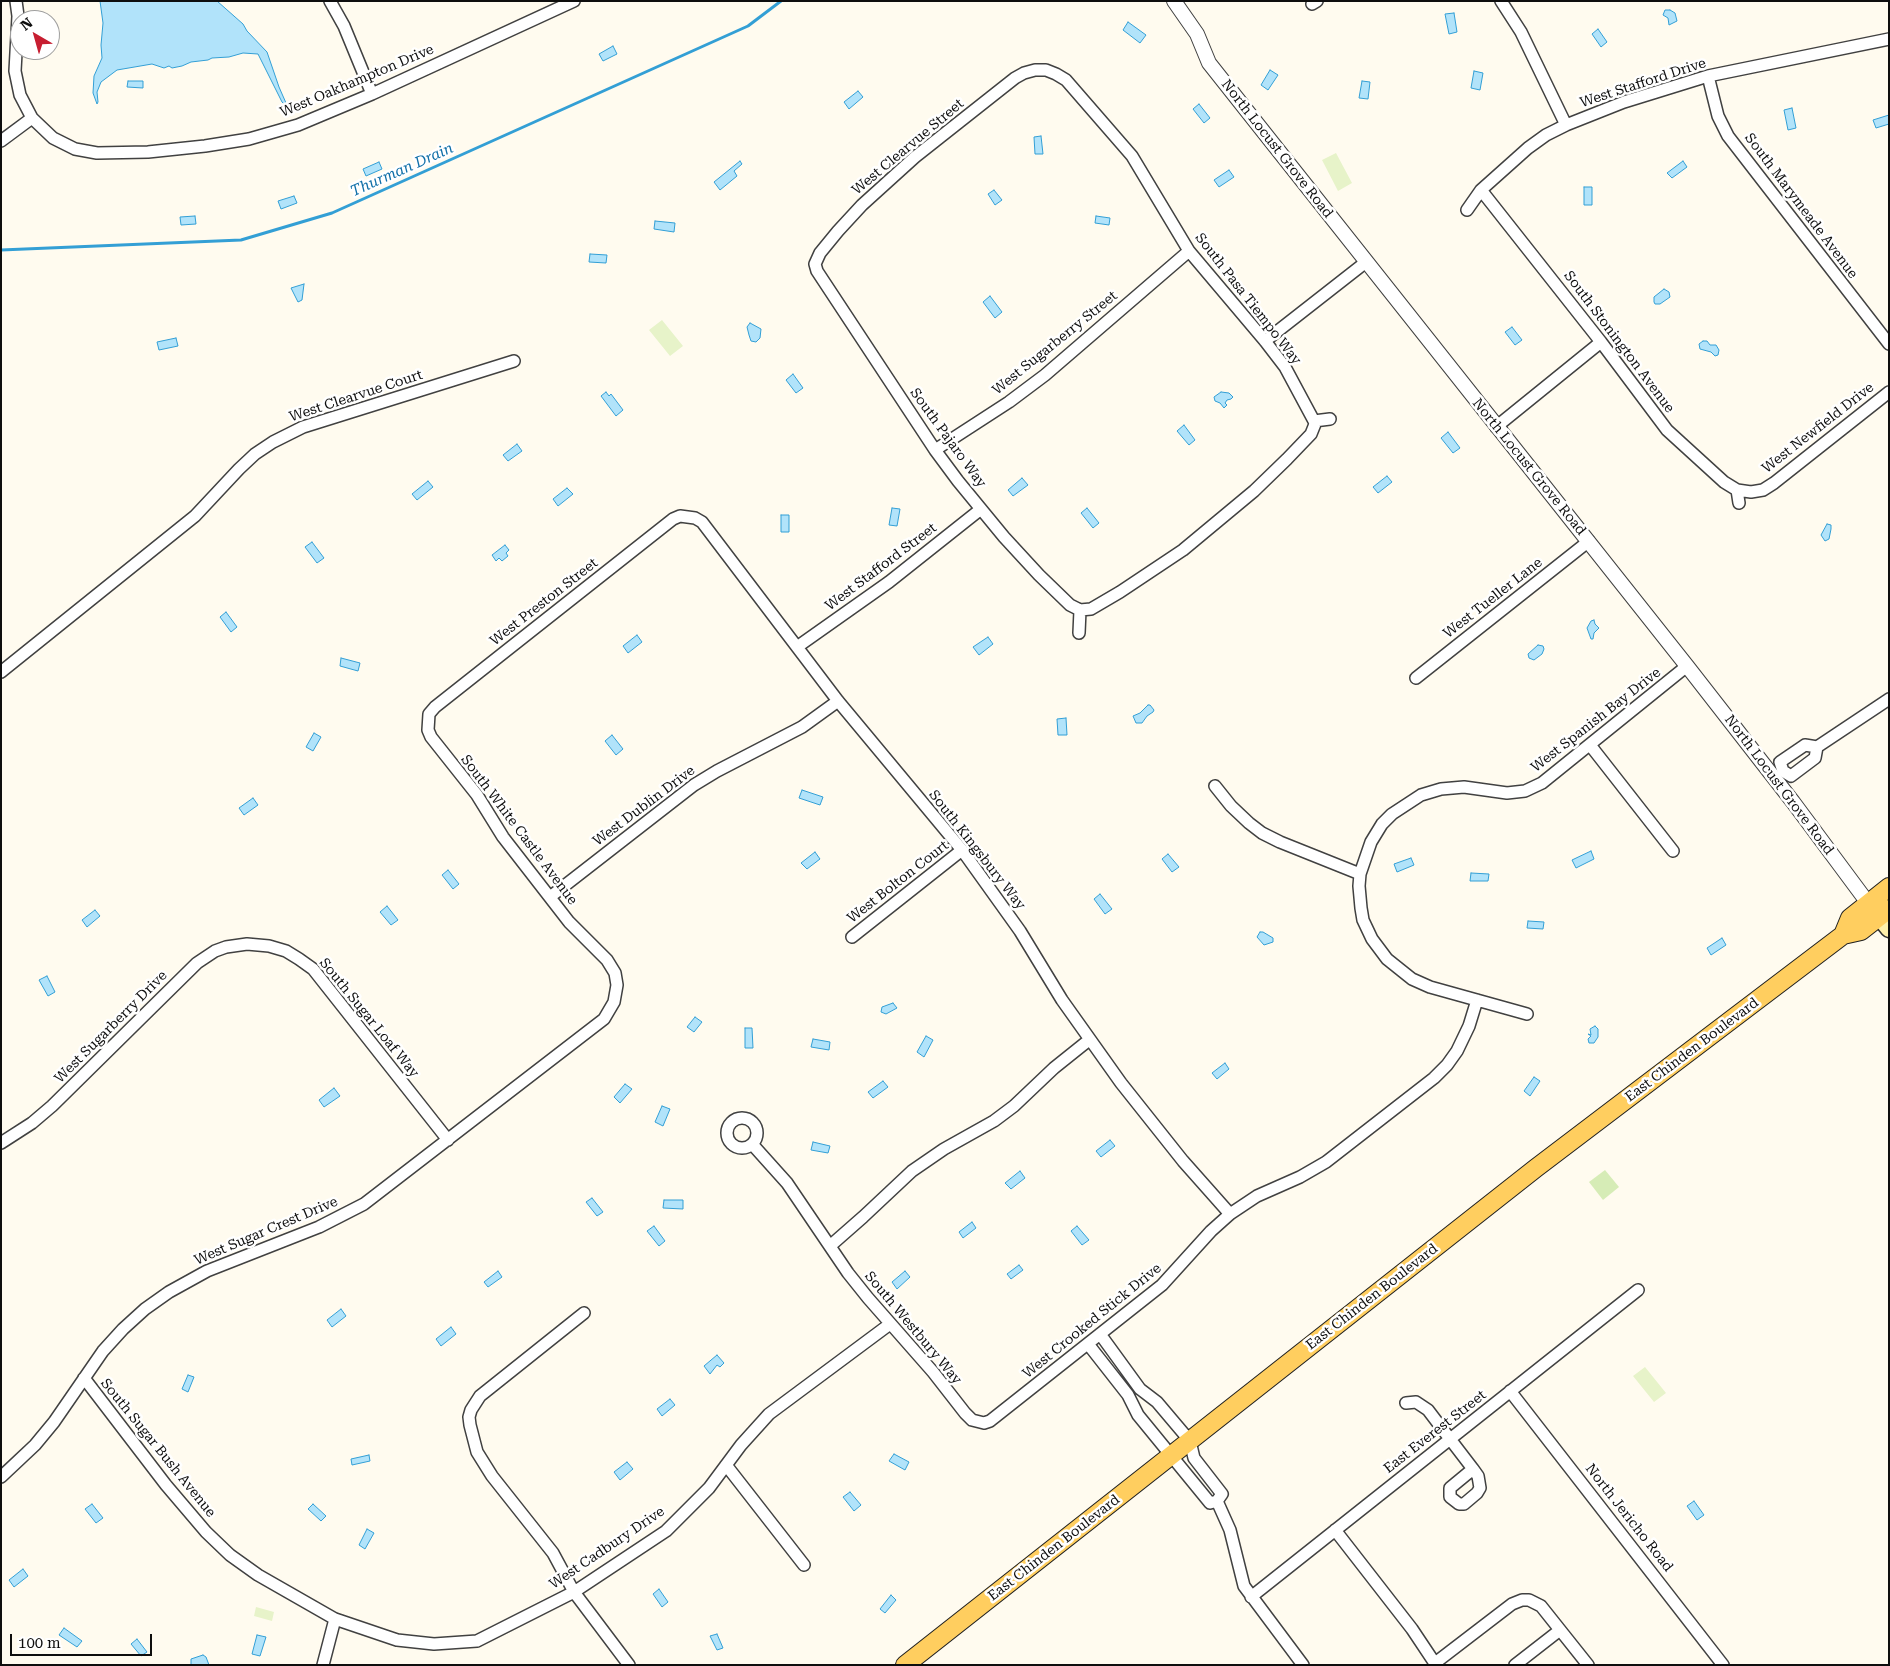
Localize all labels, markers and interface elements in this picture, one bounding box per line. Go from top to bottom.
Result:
north arrow [10,10,60,60]
text: N [17,14,36,34]
street label: West Oakhampton Drive [278,41,436,121]
street label: West Stafford Drive [1578,55,1708,111]
street label: North Locust Grove Road [1218,76,1336,222]
street label: West Clearvue Street [849,95,967,199]
street label: South Marymeade Avenue [1741,130,1861,282]
water label: Thurman Drain [348,139,456,201]
street label: South Pasa Tiempo Way [1191,230,1305,368]
street label: South Stonington Avenue [1560,268,1678,416]
street label: West Sugarberry Street [989,287,1121,399]
street label: West Clearvue Court [287,367,425,425]
street label: West Newfield Drive [1759,379,1877,477]
street label: South Pajaro Way [906,385,990,491]
street label: North Locust Grove Road [1469,395,1589,539]
street label: West Stafford Street [822,520,940,614]
street label: West Tueller Lane [1440,554,1546,642]
street label: West Preston Street [487,555,601,649]
street label: West Spanish Bay Drive [1528,664,1664,776]
street label: North Locust Grove Road [1721,712,1837,858]
street label: South White Castle Avenue [457,752,581,908]
street label: West Dublin Drive [590,762,698,850]
street label: South Kingsbury Way [925,787,1029,913]
street label: West Bolton Court [844,837,952,927]
street label: South Sugar Loaf Way [316,955,422,1081]
street label: West Sugarberry Drive [51,967,171,1087]
street label: East Chinden Boulevard [1622,994,1762,1106]
street label: West Sugar Crest Drive [192,1193,340,1269]
street label: East Chinden Boulevard [1303,1240,1441,1354]
street label: West Crooked Stick Drive [1019,1260,1165,1382]
street label: South Westbury Way [861,1268,965,1388]
street label: South Sugar Bush Avenue [97,1375,219,1521]
street label: East Everest Street [1380,1387,1490,1477]
street label: North Jericho Road [1582,1461,1676,1575]
street label: East Chinden Boulevard [985,1491,1123,1605]
street label: West Cadbury Drive [546,1503,668,1593]
scale bar [12,1624,155,1656]
text: 100 m [18,1634,61,1652]

